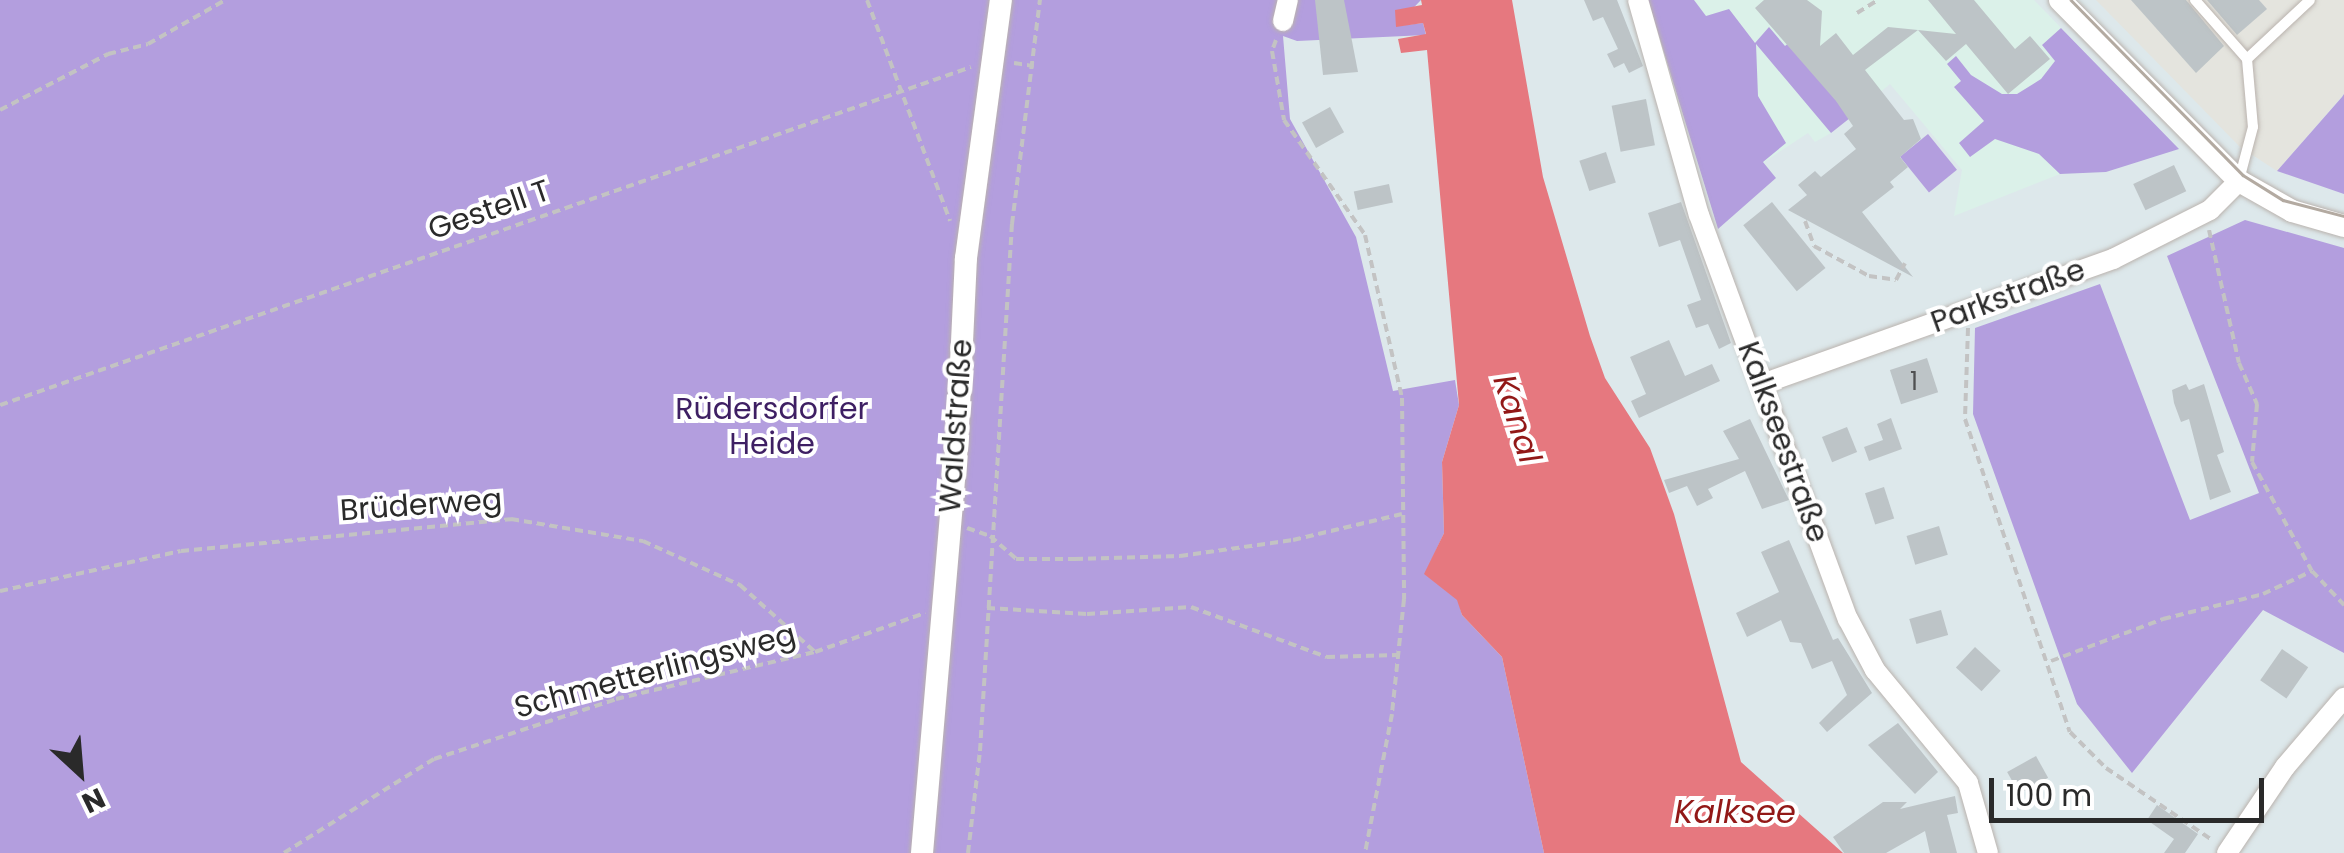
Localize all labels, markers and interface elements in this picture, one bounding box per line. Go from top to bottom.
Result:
street label: Gestell T [424,172,554,248]
street label: Parkstraße [1926,251,2090,341]
street label: Kalkseestraße [1730,337,1836,547]
street label: Waldstraße [932,338,980,514]
house number: 1 [1910,367,1918,397]
water label: Kanal [1485,370,1549,468]
park label: Rüdersdorfer Heide [675,391,869,462]
street label: Brüderweg [339,481,503,529]
street label: Schmetterlingsweg [511,616,799,726]
north arrow [30,723,130,823]
scale bar [1994,758,2269,820]
text: 100 m [2006,774,2092,817]
text: N [75,778,111,823]
water label: Kalksee [1674,793,1796,831]

